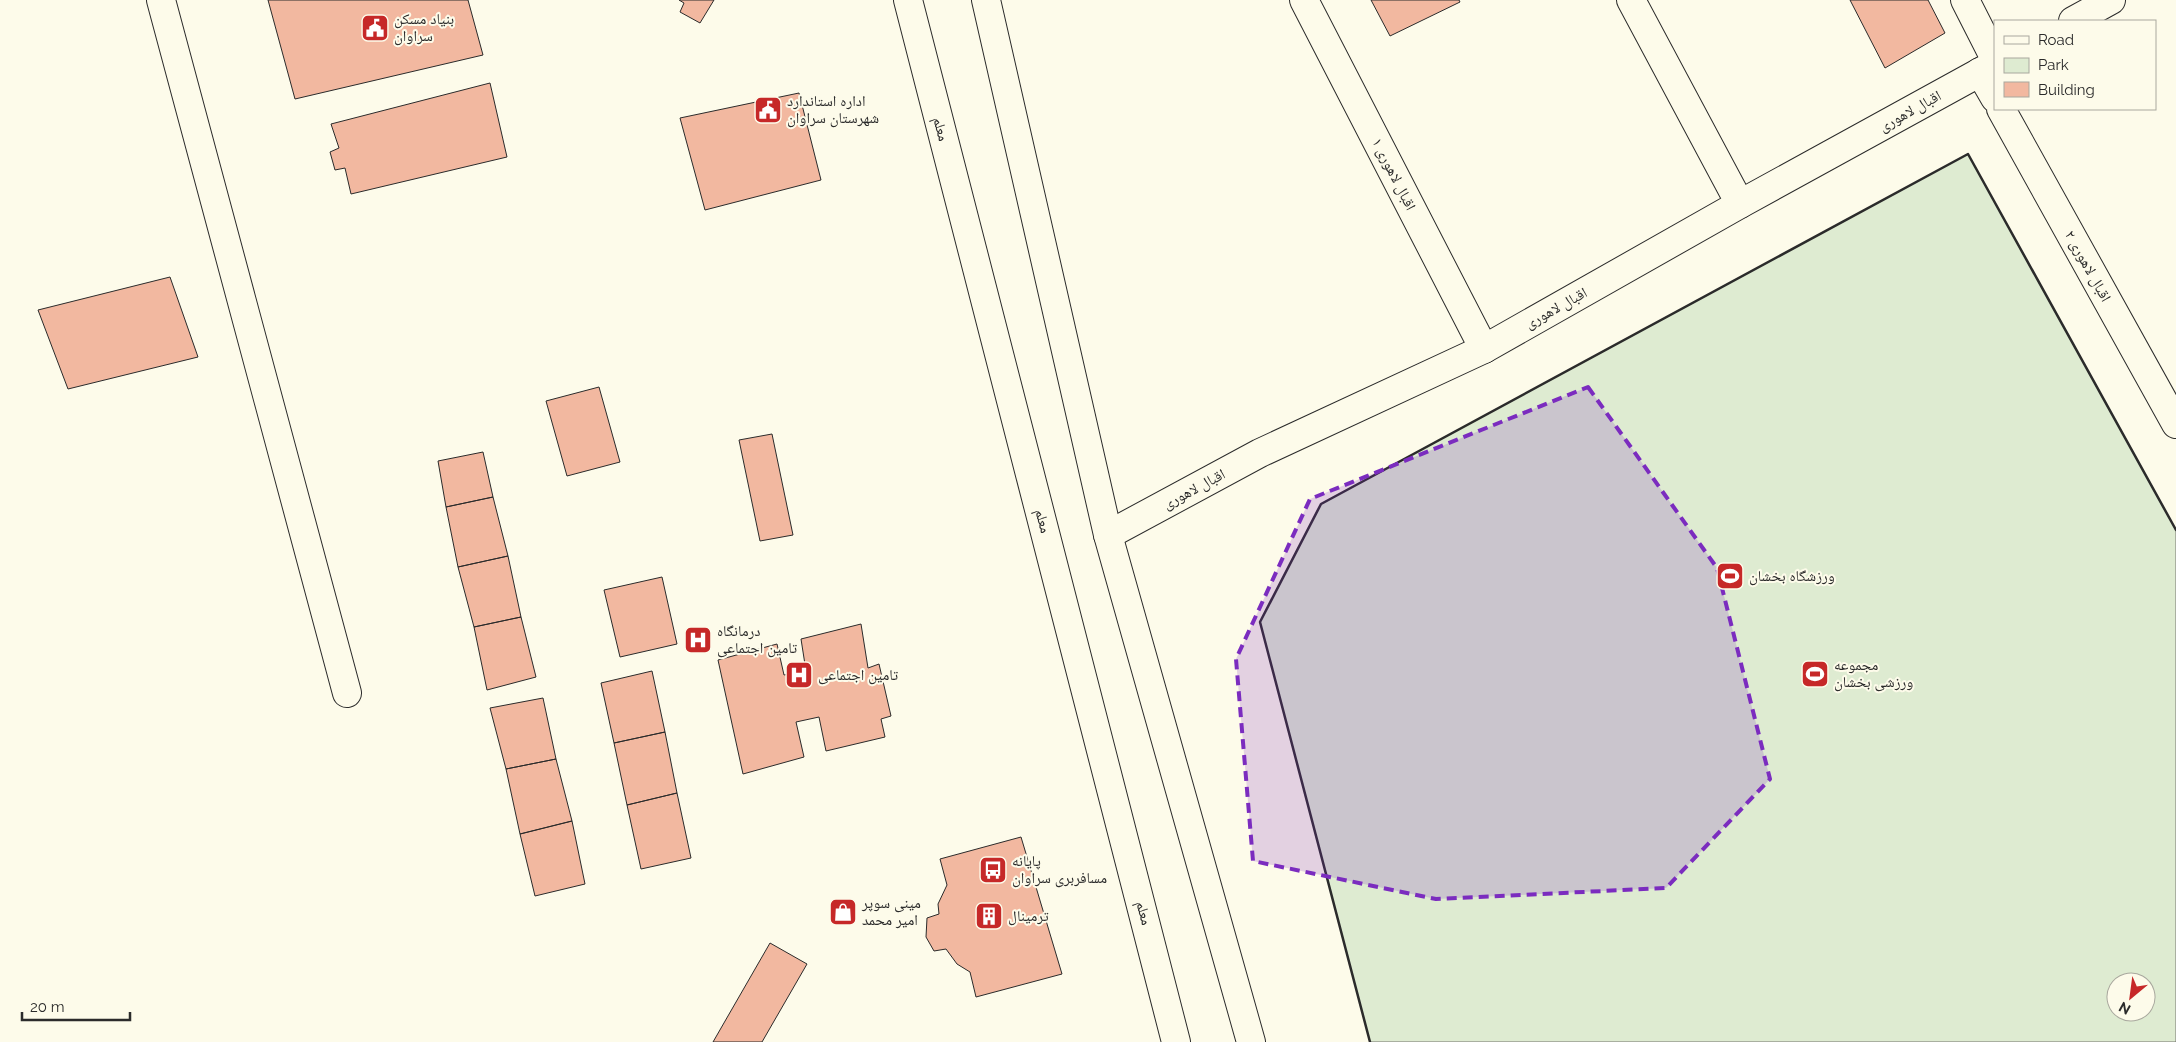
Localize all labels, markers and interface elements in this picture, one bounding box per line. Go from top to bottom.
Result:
place label: بنیاد مسکن سراوان [394,10,454,46]
public building icon: بنیاد مسکن سراوان [360,13,390,43]
legend [1994,20,2156,110]
text: Road [2038,31,2074,49]
text: Park [2038,56,2069,74]
text: Building [2038,81,2095,99]
street label: اقبال لاهوری [1876,87,1945,136]
place label: اداره استاندارد شهرستان سراوان [787,92,879,128]
public building icon: اداره استاندارد شهرستان سراوان [753,95,783,125]
street label: معلم [928,115,953,144]
street label: اقبال لاهوری ۱ [1367,135,1420,214]
street label: اقبال لاهوری ۲ [2060,227,2115,305]
street label: اقبال لاهوری [1522,284,1591,333]
street label: اقبال لاهوری [1160,465,1229,514]
street label: معلم [1030,507,1055,536]
sports icon: ورزشگاه بخشان [1715,561,1745,591]
place label: ورزشگاه بخشان [1749,567,1835,586]
place label: درمانگاه تامین اجتماعی [717,622,798,658]
hospital icon: درمانگاه تامین اجتماعی [683,625,713,655]
place label: مجموعه ورزشی بخشان [1834,656,1913,692]
sports icon: مجموعه ورزشی بخشان [1800,659,1830,689]
hospital icon: تامین اجتماعی [784,660,814,690]
place label: تامین اجتماعی [818,666,899,685]
place label: پایانه مسافربری سراوان [1012,852,1107,888]
bus stop icon: پایانه مسافربری سراوان [978,855,1008,885]
place label: مینی سوپر امیر محمد [861,894,921,929]
shop icon: مینی سوپر امیر محمد [828,897,858,927]
street label: معلم [1131,899,1156,928]
building icon: ترمینال [974,901,1004,931]
place label: ترمینال [1008,907,1049,926]
north arrow [2106,972,2156,1022]
scale bar [22,990,130,1022]
text: 20 m [30,998,65,1016]
text: N [2116,999,2133,1018]

